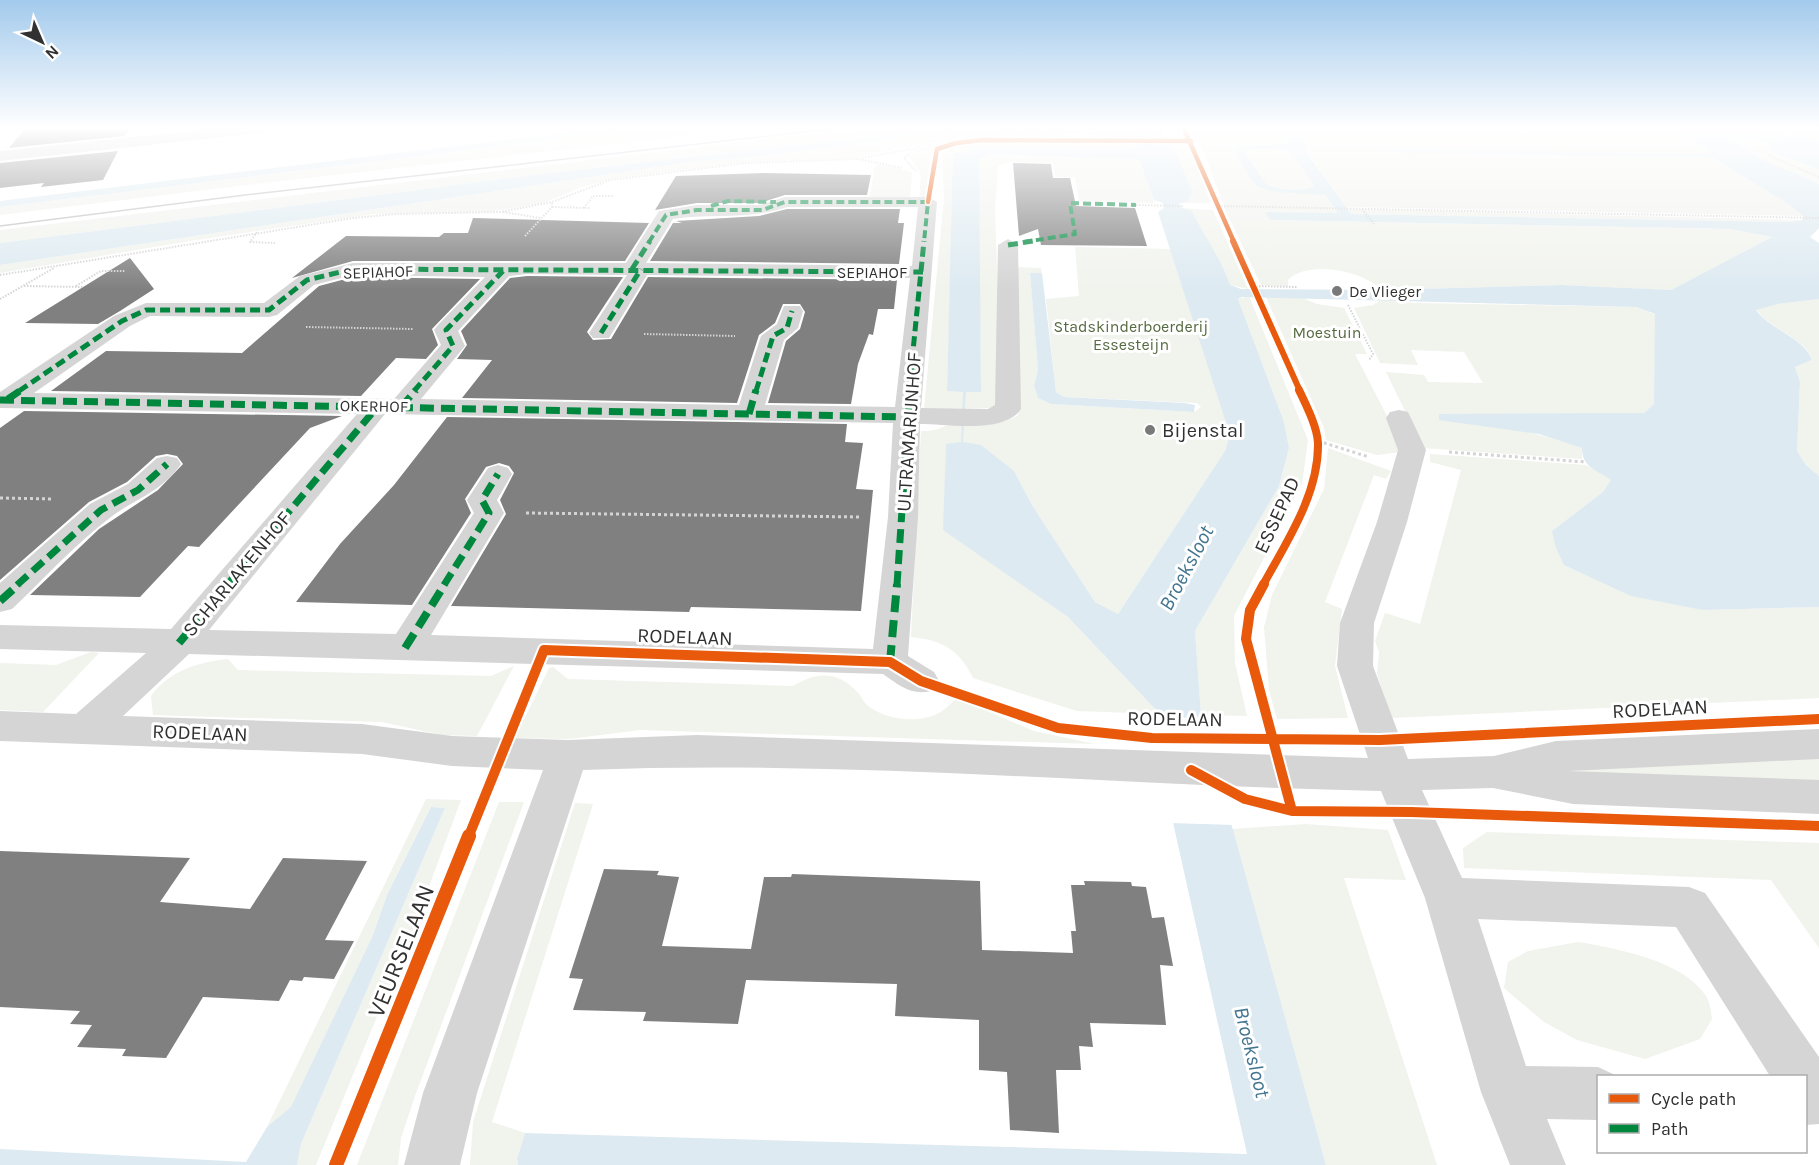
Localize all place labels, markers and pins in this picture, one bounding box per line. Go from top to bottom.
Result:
place label: De Vlieger [1349,282,1421,301]
marker: De Vlieger [1330,284,1344,298]
place label: Bijenstal [1162,419,1244,442]
marker: Bijenstal [1143,423,1157,437]

